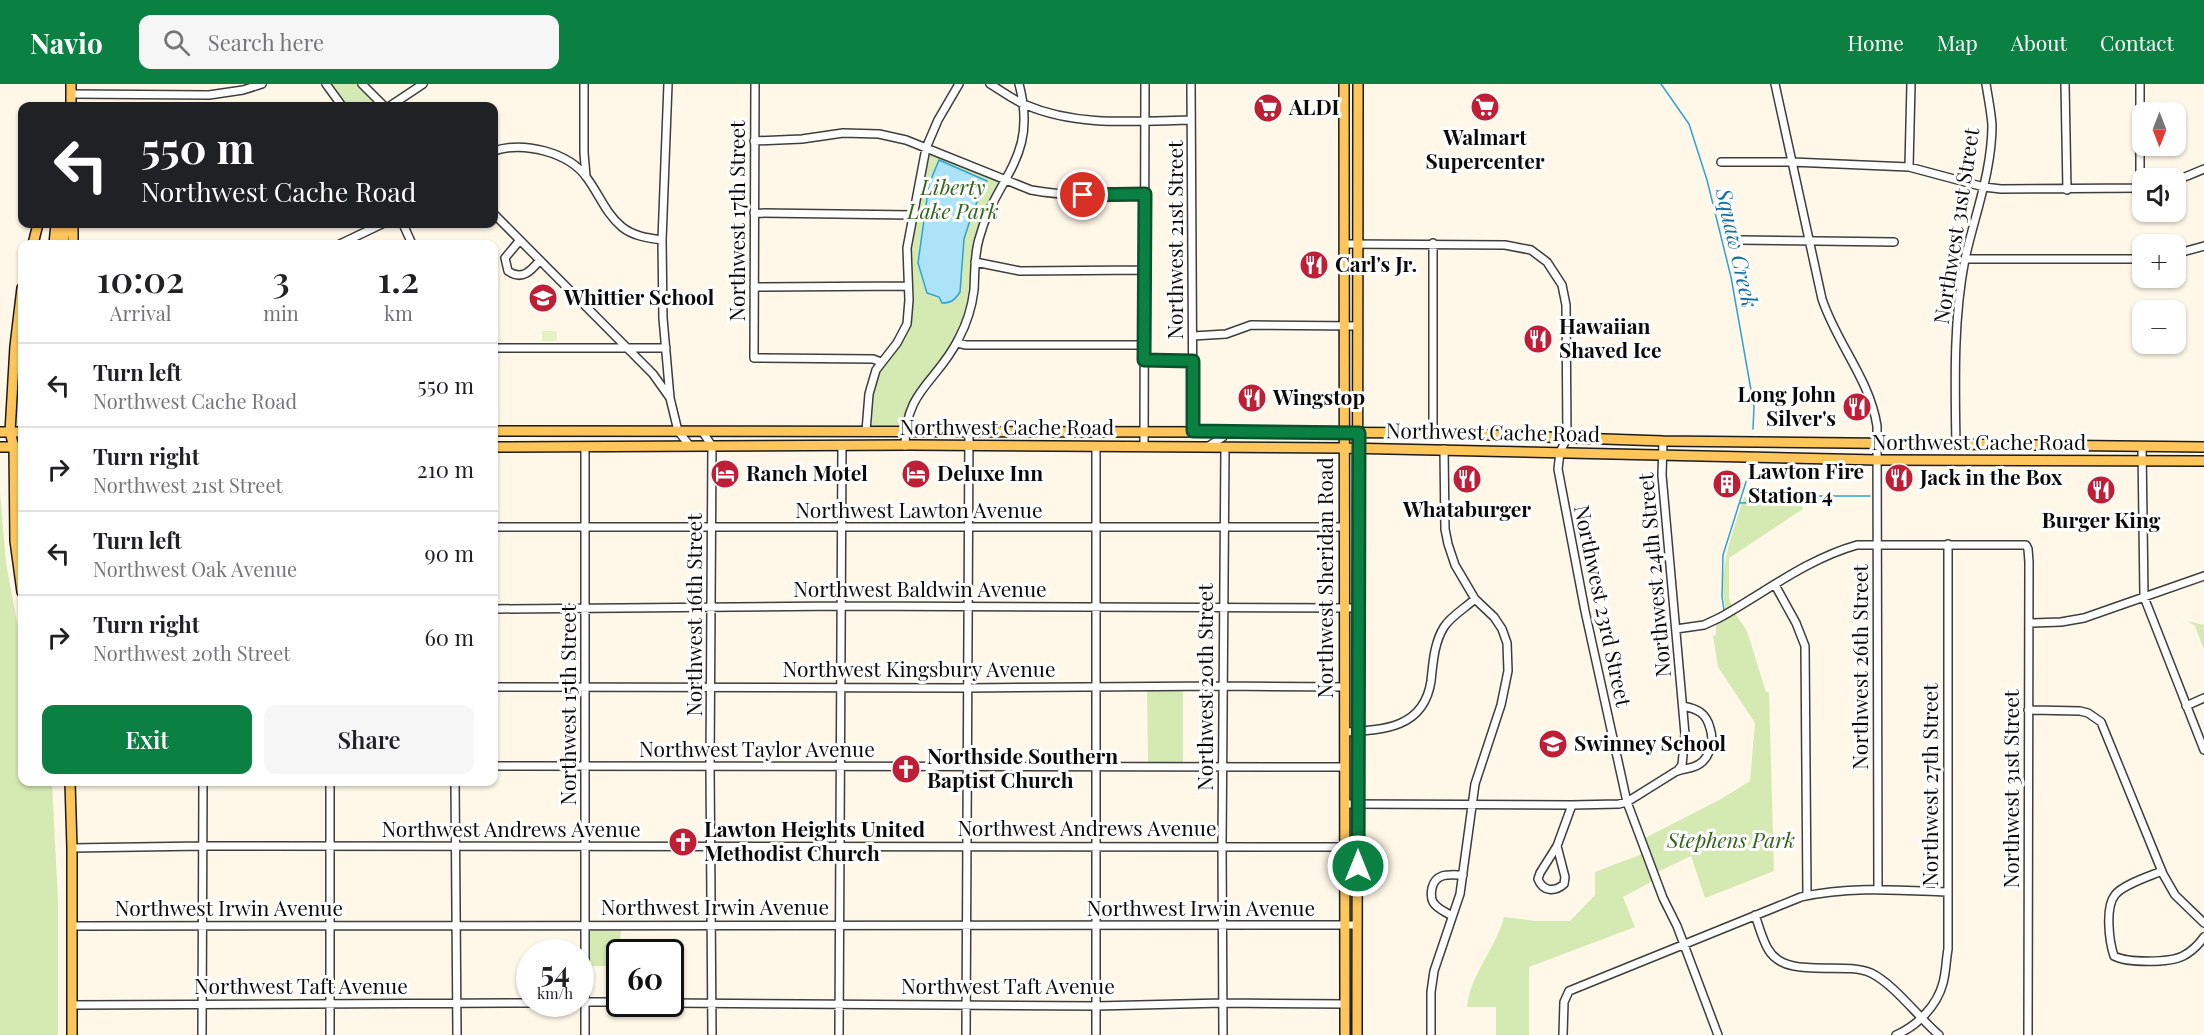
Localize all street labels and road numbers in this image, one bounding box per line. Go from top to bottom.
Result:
street label: Northwest 17th Street [722,120,750,321]
street label: Northwest 31st Street [1926,125,1984,326]
street label: Northwest 21st Street [1160,140,1188,340]
street label: Northwest Cache Road [900,412,1114,440]
street label: Northwest Cache Road [1386,415,1600,447]
street label: Northwest Cache Road [1872,427,2086,455]
street label: Northwest Sheridan Road [1310,457,1338,699]
street label: Northwest 24th Street [1630,471,1676,679]
street label: Northwest Lawton Avenue [795,495,1043,523]
street label: Northwest 23rd Street [1569,502,1639,710]
street label: Northwest 16th Street [679,513,707,717]
street label: Northwest 26th Street [1845,564,1873,770]
street label: Northwest Baldwin Avenue [793,574,1047,602]
street label: Northwest 20th Street [1190,583,1218,791]
street label: Northwest 15th Street [553,604,581,805]
street label: Northwest Kingsbury Avenue [782,654,1056,682]
street label: Northwest 27th Street [1915,683,1943,887]
street label: Northwest 31st Street [1996,689,2024,888]
street label: Northwest Taylor Avenue [639,734,875,762]
street label: Northwest Andrews Avenue [957,813,1217,841]
street label: Northwest Andrews Avenue [381,814,641,842]
street label: Northwest Irwin Avenue [601,892,829,920]
street label: Northwest Irwin Avenue [115,893,343,921]
street label: Northwest Irwin Avenue [1087,893,1315,921]
street label: Northwest Taft Avenue [194,971,408,999]
street label: Northwest Taft Avenue [901,971,1115,999]

